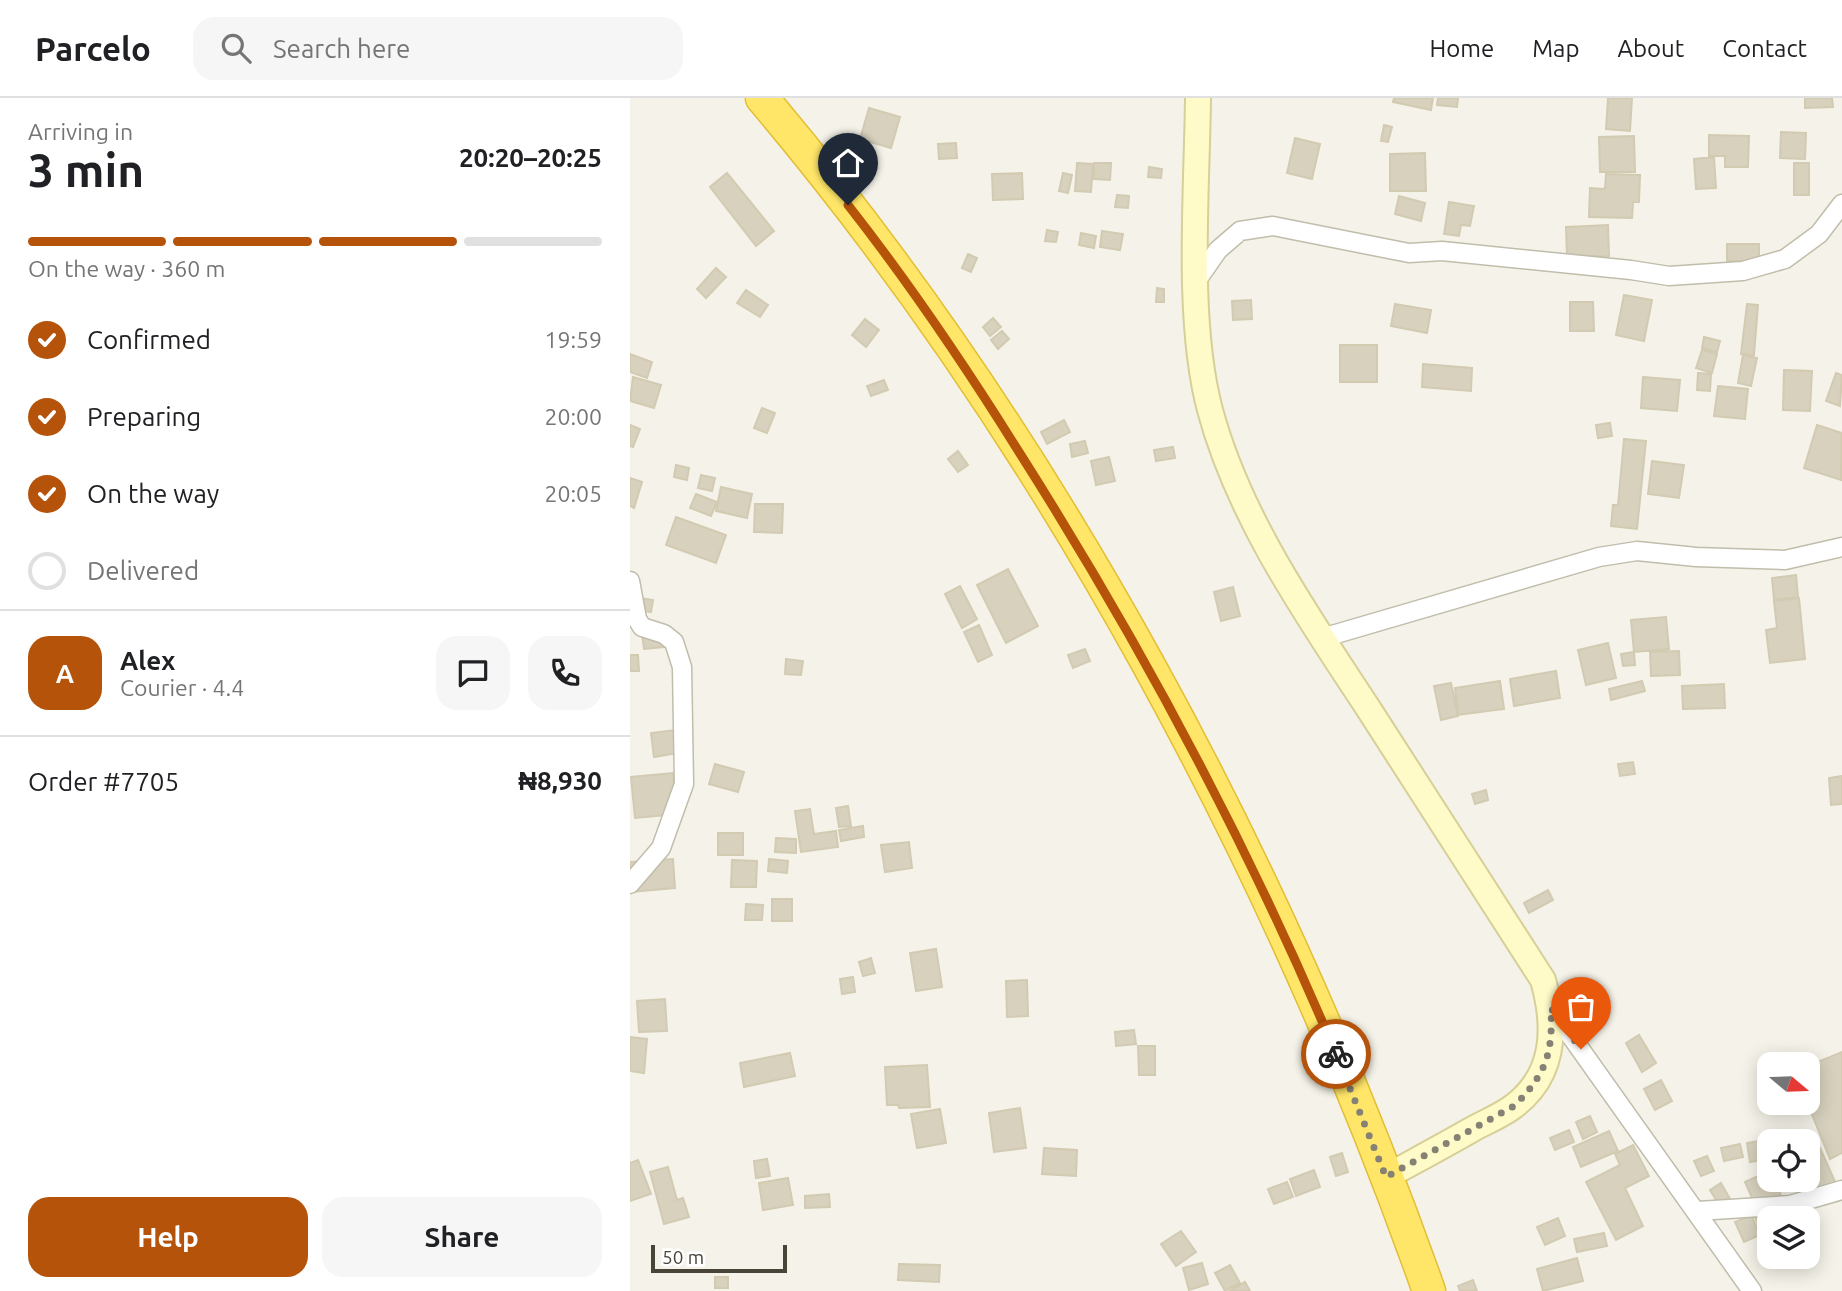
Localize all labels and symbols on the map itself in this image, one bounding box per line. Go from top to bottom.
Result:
pin [818,133,878,205]
pin [1551,977,1611,1049]
courier [1301,1019,1371,1089]
north arrow [1757,1052,1820,1115]
scale bar [651,1242,788,1274]

